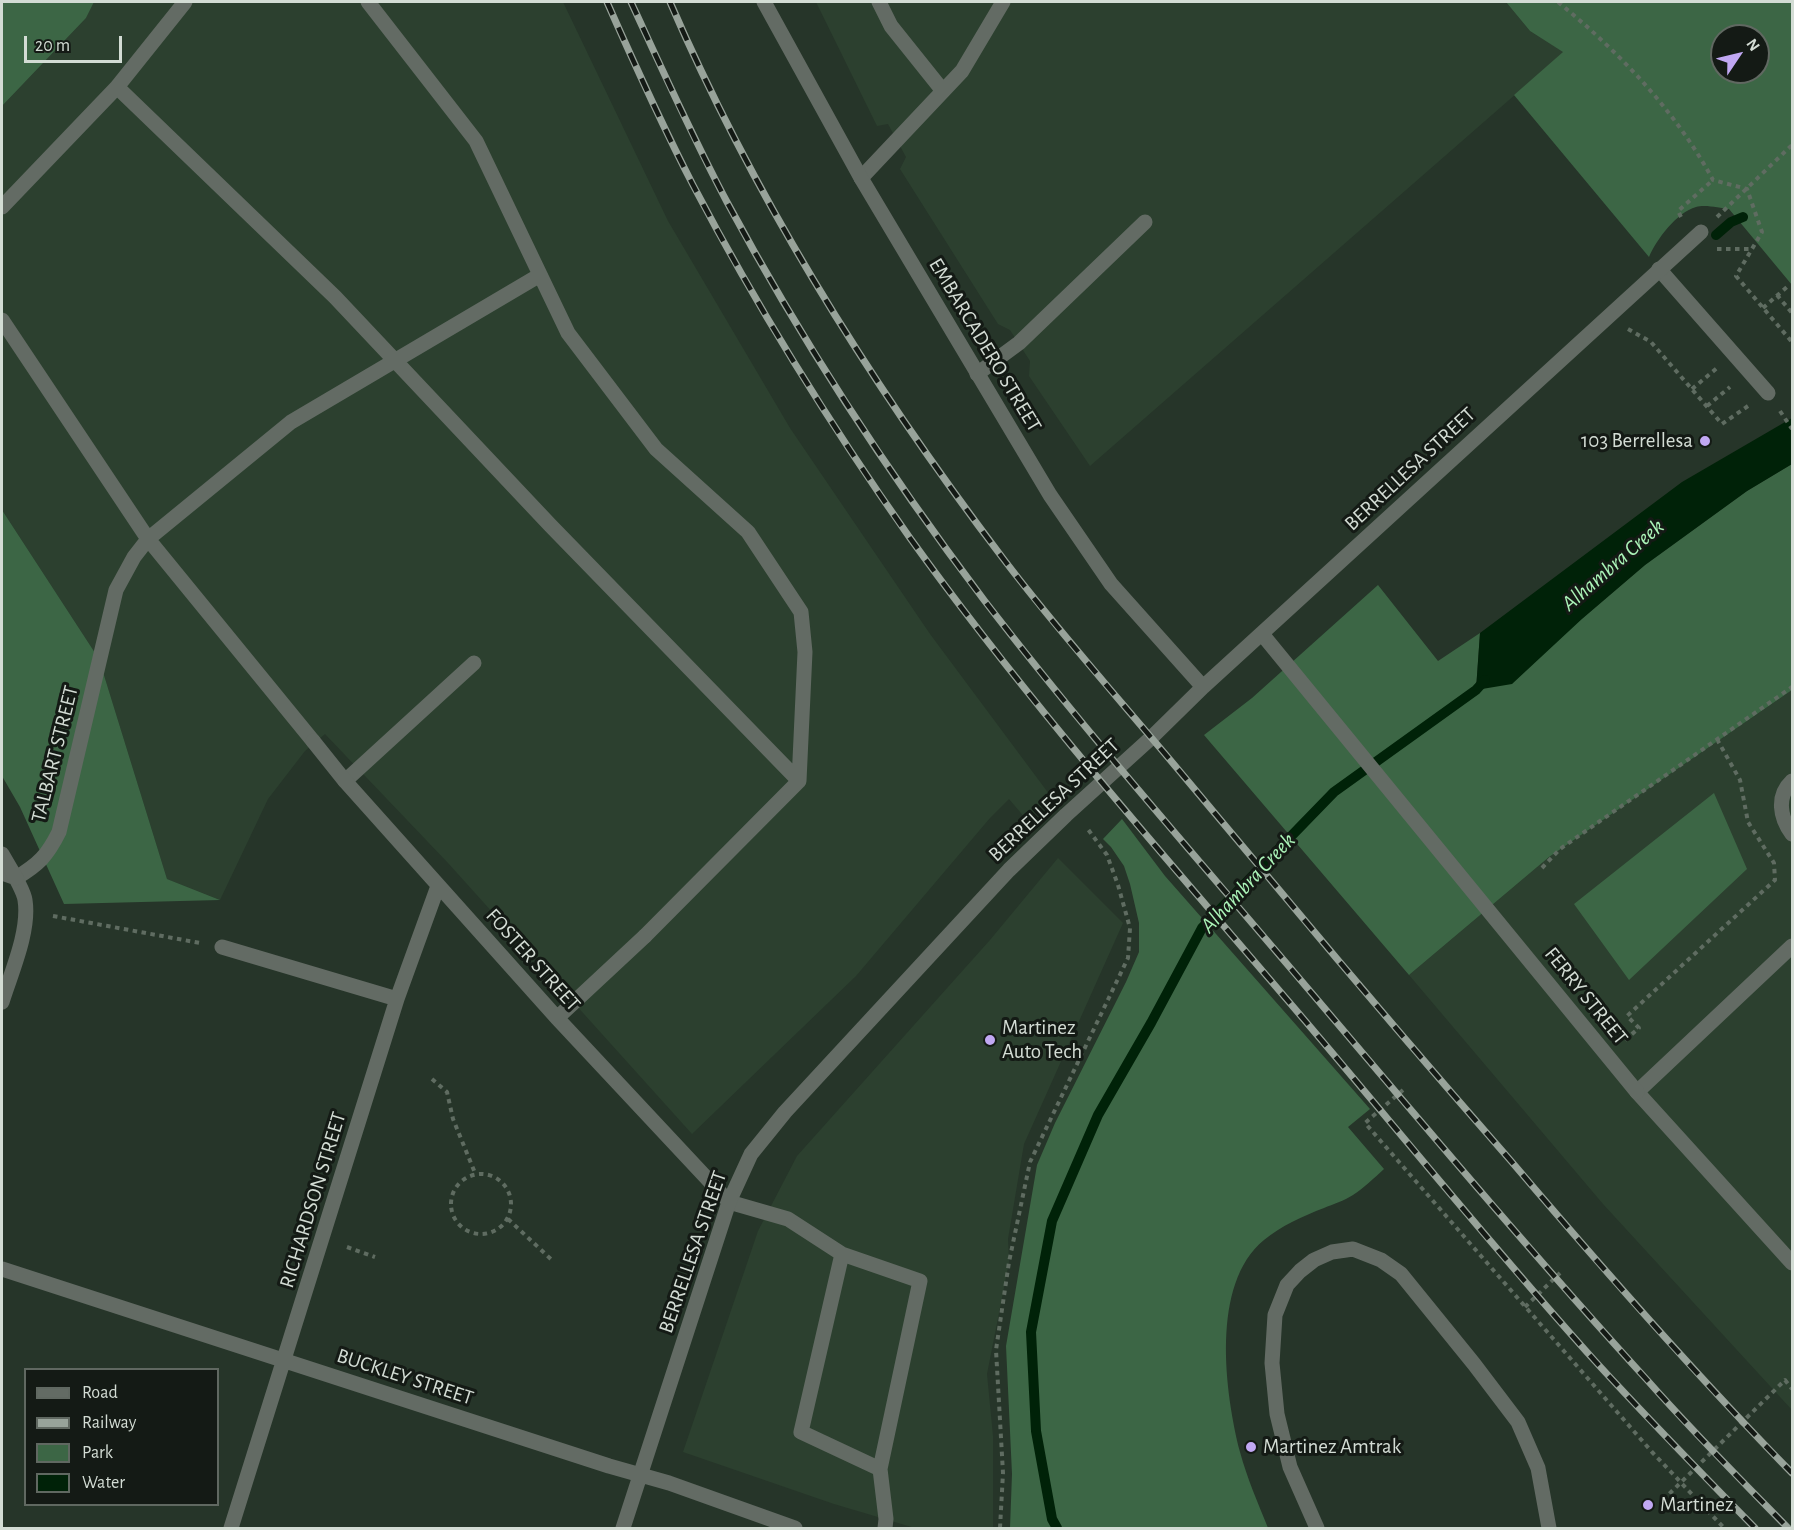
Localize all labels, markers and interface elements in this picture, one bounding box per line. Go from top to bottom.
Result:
scale bar [27,24,124,62]
north arrow [1710,24,1770,84]
text: N [1743,36,1763,54]
text: 20 m [35,37,70,55]
street label: EMBARCADERO STREET [923,253,1047,437]
street label: BERRELLESA STREET [1339,402,1481,536]
place label: 103 Berrellesa [1581,428,1693,454]
marker: 103 Berrellesa [1698,434,1712,448]
water label: Alhambra Creek [1556,513,1670,617]
street label: TALBART STREET [26,683,84,825]
street label: BERRELLESA STREET [983,733,1125,867]
water label: Alhambra Creek [1195,828,1301,938]
street label: FOSTER STREET [480,903,586,1017]
street label: FERRY STREET [1539,942,1633,1050]
place label: Martinez Auto Tech [1002,1015,1082,1065]
marker: Martinez Auto Tech [983,1033,997,1047]
street label: RICHARDSON STREET [274,1109,352,1291]
street label: BERRELLESA STREET [653,1168,733,1336]
street label: BUCKLEY STREET [333,1343,477,1411]
legend [24,1368,219,1506]
text: Road [82,1384,118,1402]
text: Railway [82,1414,136,1432]
place label: Martinez Amtrak [1263,1434,1401,1460]
marker: Martinez Amtrak [1244,1440,1258,1454]
text: Park [82,1444,113,1462]
text: Water [82,1474,125,1492]
place label: Martinez [1660,1492,1734,1518]
marker: Martinez [1641,1498,1655,1512]

